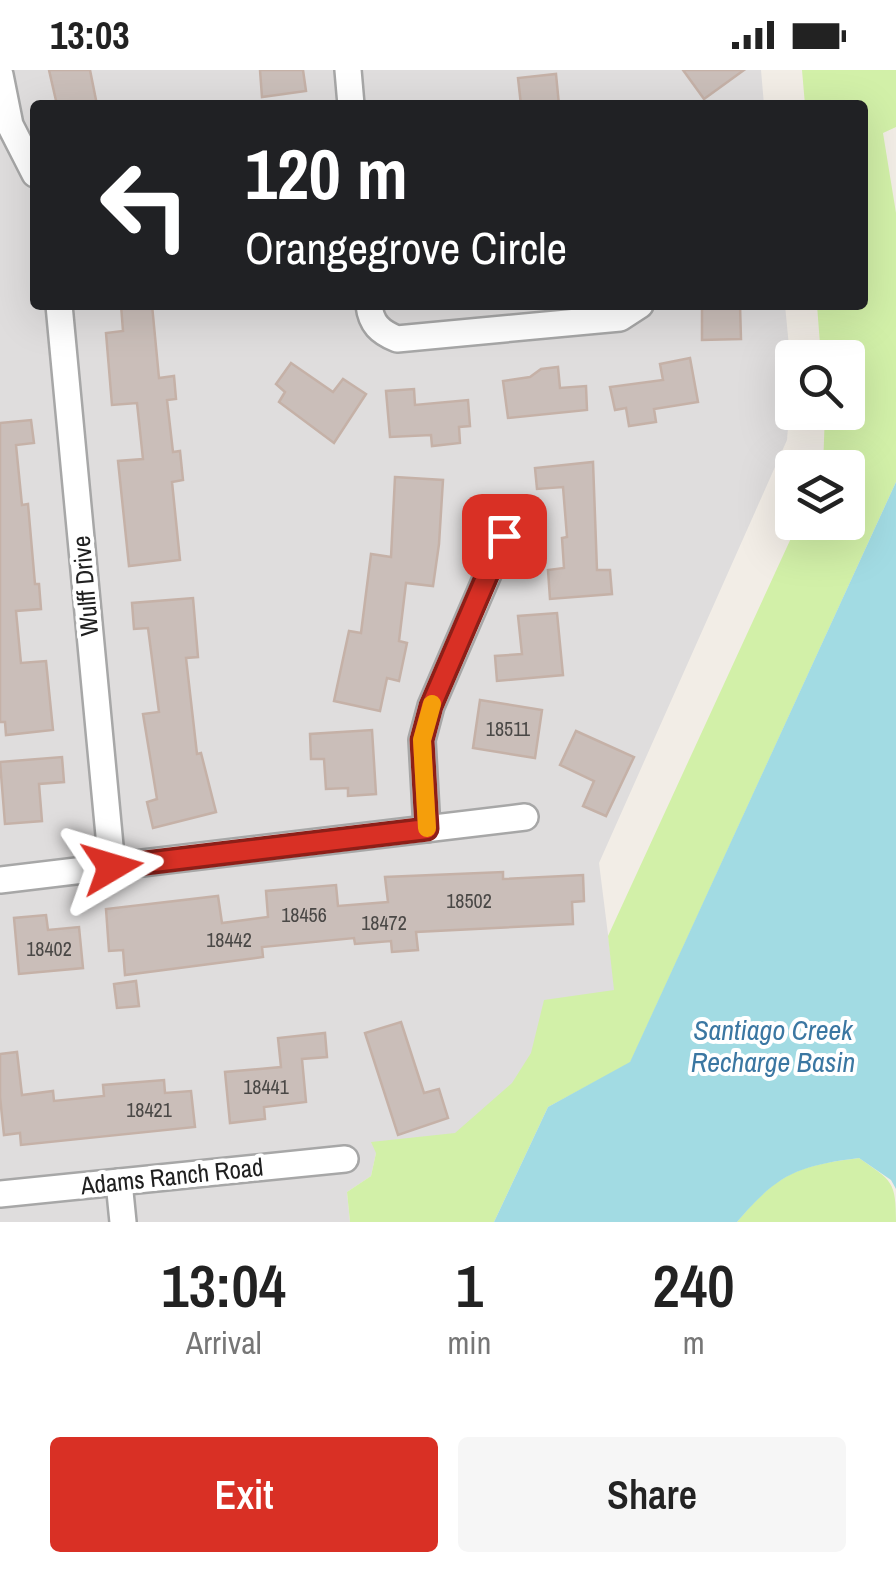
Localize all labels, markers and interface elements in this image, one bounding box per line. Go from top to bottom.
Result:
text: 13:03 [50,10,130,61]
text: 120 m [245,127,408,221]
icon: left [80,140,210,270]
text: Orangegrove Circle [245,217,567,278]
map controls [775,340,865,540]
button: search [775,340,865,430]
button: layers [775,450,865,540]
pin [462,494,547,579]
icon: arrive [477,509,532,564]
street label: Wulff Drive [64,534,106,638]
house number: 18511 [486,715,530,742]
position arrow [60,815,164,919]
house number: 18502 [446,887,492,914]
house number: 18456 [281,901,327,928]
house number: 18472 [361,909,407,936]
house number: 18442 [206,926,252,953]
house number: 18402 [26,935,72,962]
water label: Santiago Creek Recharge Basin [691,1011,855,1081]
house number: 18441 [243,1073,289,1100]
house number: 18421 [126,1096,172,1123]
street label: Adams Ranch Road [78,1150,265,1203]
text: 13:04 [161,1245,286,1326]
text: 1 [456,1245,483,1326]
text: 240 [653,1245,735,1326]
text: Arrival [186,1321,262,1364]
text: min [448,1321,491,1364]
text: m [683,1321,705,1364]
button: Exit [50,1437,438,1552]
button: Share [458,1437,846,1552]

